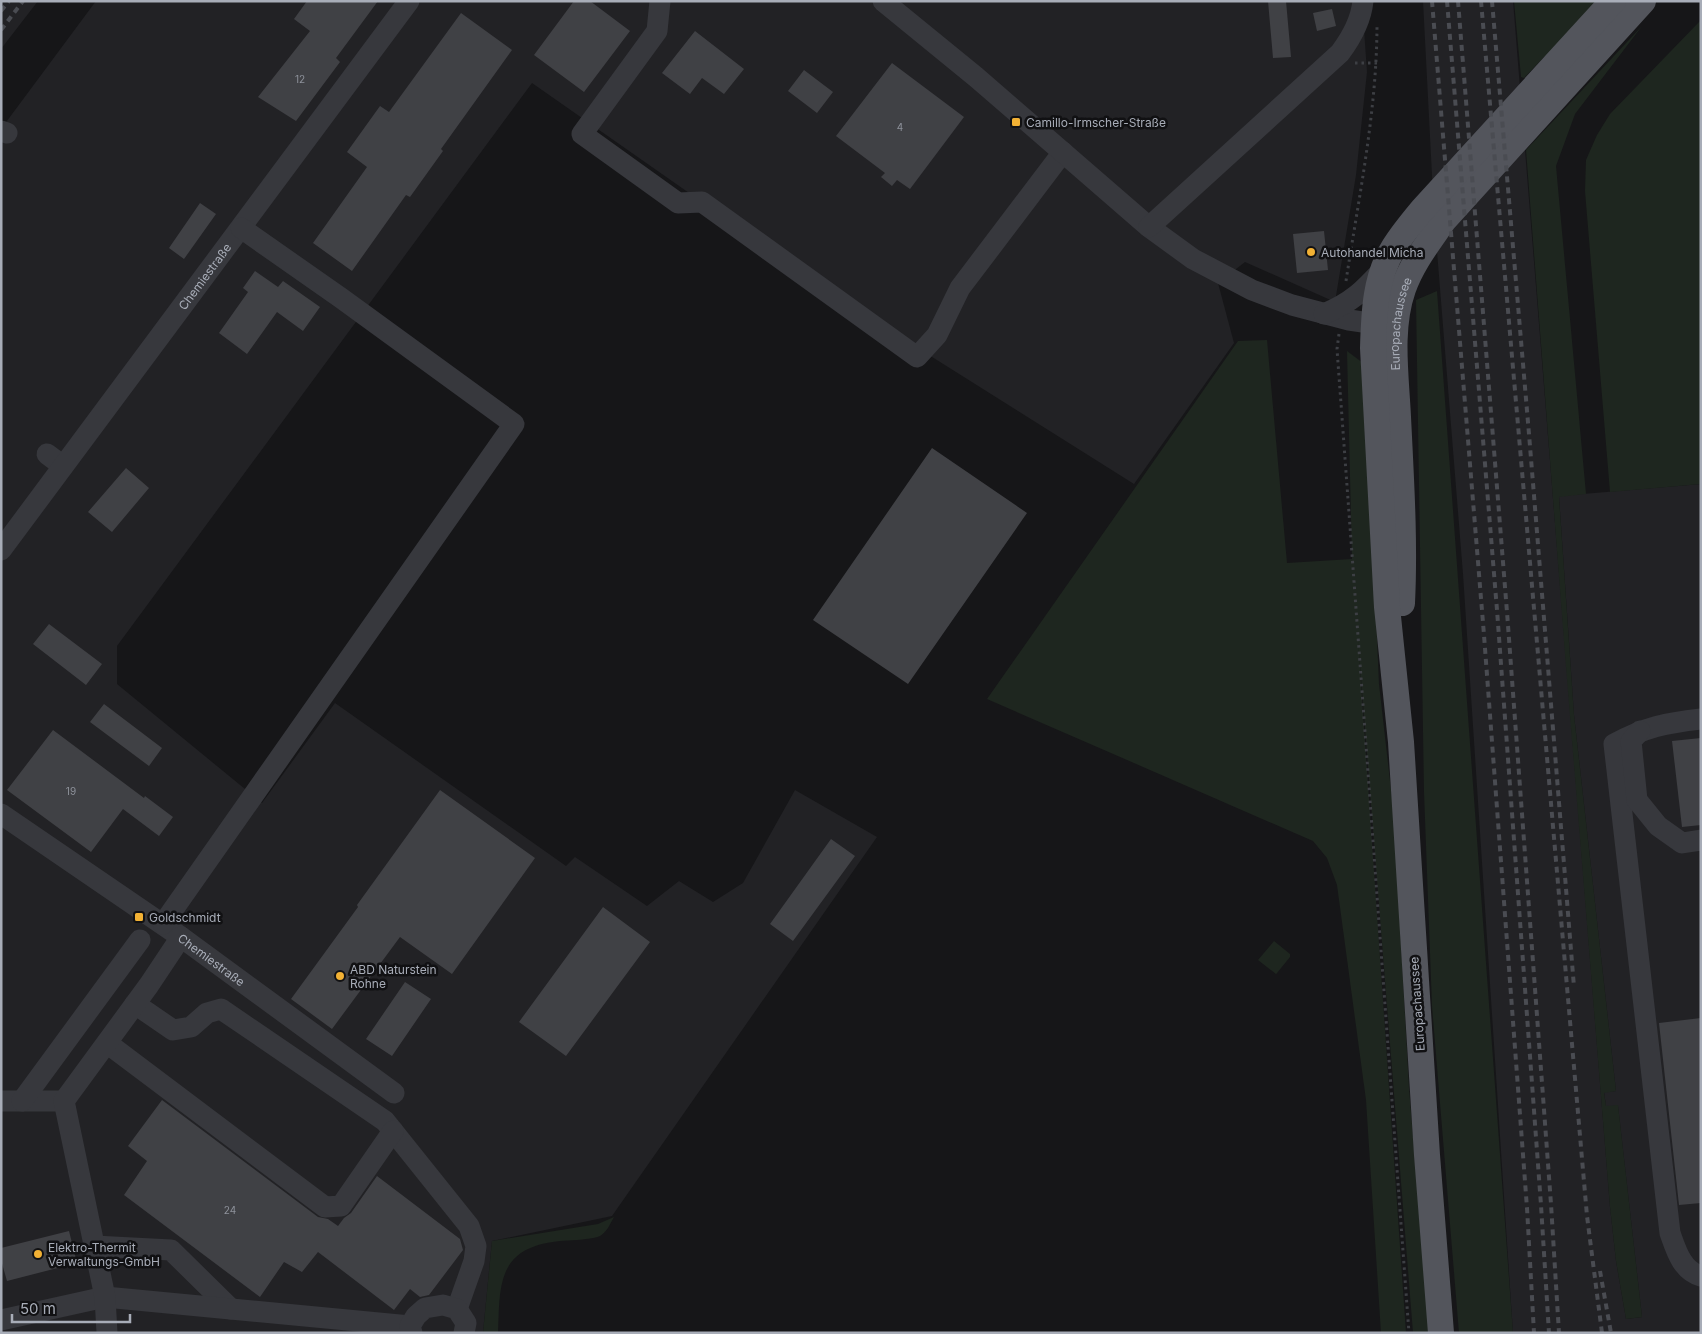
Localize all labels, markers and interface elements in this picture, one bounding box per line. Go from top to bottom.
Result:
house number: 12 [295,73,305,85]
place label: Camillo-Irmscher-Straße [1026,115,1166,130]
marker: Camillo-Irmscher-Straße [1010,116,1022,128]
house number: 4 [897,121,903,133]
street label: Chemiestraße [175,240,234,313]
place label: Autohandel Micha [1321,245,1423,260]
marker: Autohandel Micha [1305,246,1317,258]
street label: Europachaussee [1387,275,1414,371]
house number: 19 [66,785,76,797]
place label: Goldschmidt [149,910,221,925]
marker: Goldschmidt [133,911,145,923]
street label: Chemiestraße [175,930,248,989]
street label: Europachaussee [1406,956,1428,1052]
place label: ABD Naturstein Rohne [350,962,437,991]
marker: ABD Naturstein Rohne [334,970,346,982]
house number: 24 [224,1204,236,1216]
place label: Elektro-Thermit Verwaltungs-GmbH [48,1240,160,1269]
marker: Elektro-Thermit Verwaltungs-GmbH [32,1248,44,1260]
scale bar [12,1292,130,1324]
text: 50 m [20,1299,56,1318]

